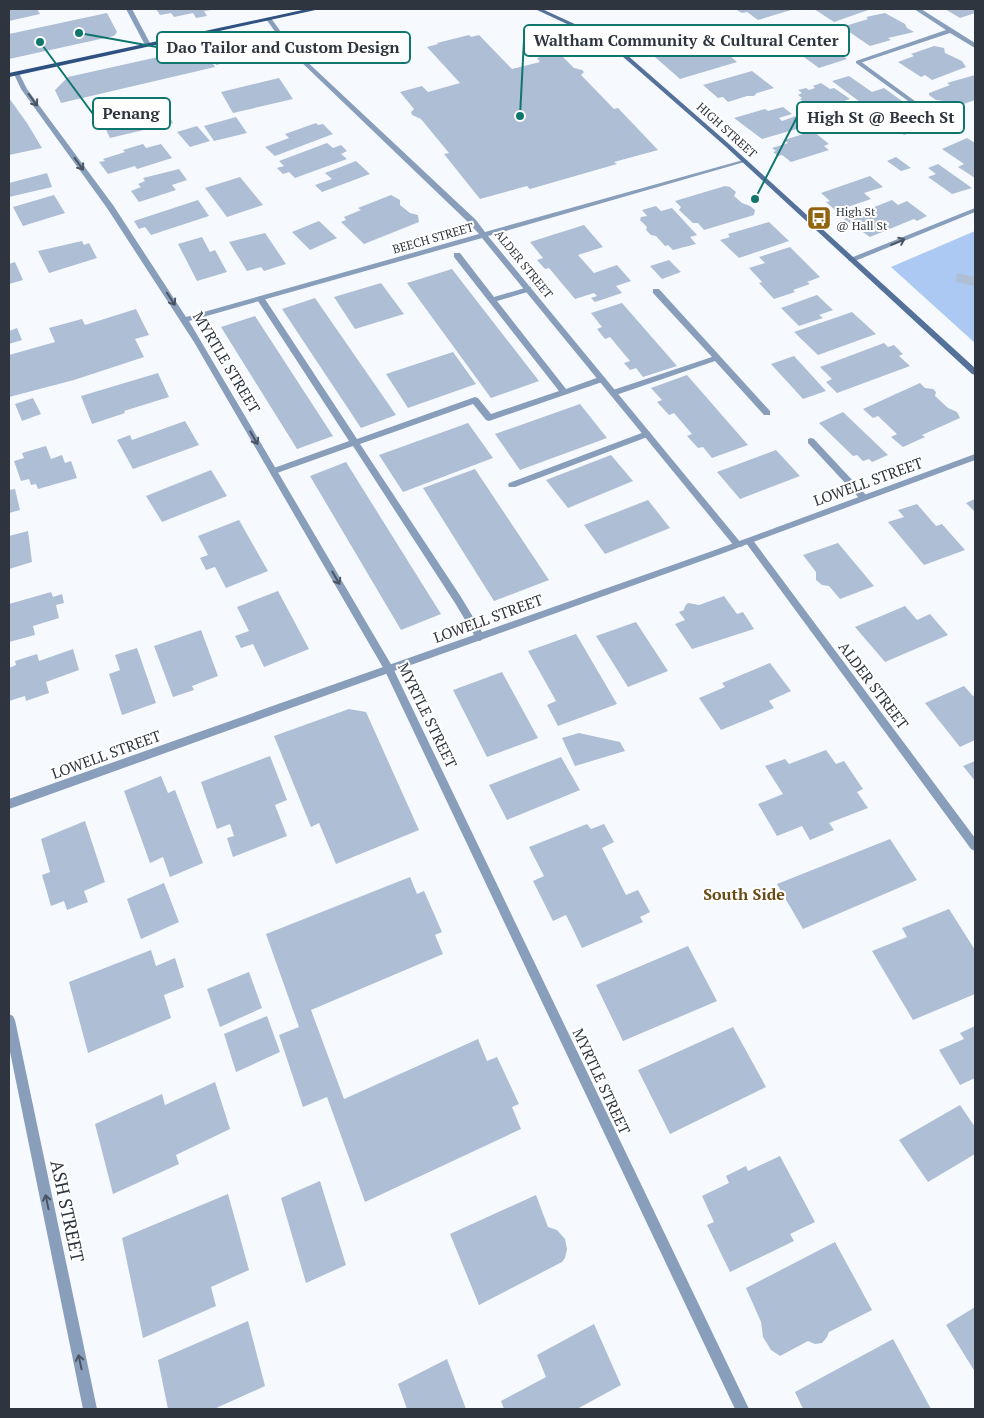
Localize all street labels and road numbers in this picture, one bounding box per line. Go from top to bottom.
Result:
street label: HIGH STREET [694,99,761,161]
street label: BEECH STREET [391,219,476,257]
street label: ALDER STREET [492,227,557,302]
street label: MYRTLE STREET [189,308,265,416]
street label: LOWELL STREET [811,452,925,510]
street label: LOWELL STREET [431,589,545,647]
street label: ALDER STREET [835,637,913,733]
street label: MYRTLE STREET [394,659,462,771]
street label: LOWELL STREET [49,725,163,783]
street label: MYRTLE STREET [569,1025,635,1137]
street label: ASH STREET [45,1158,91,1264]

